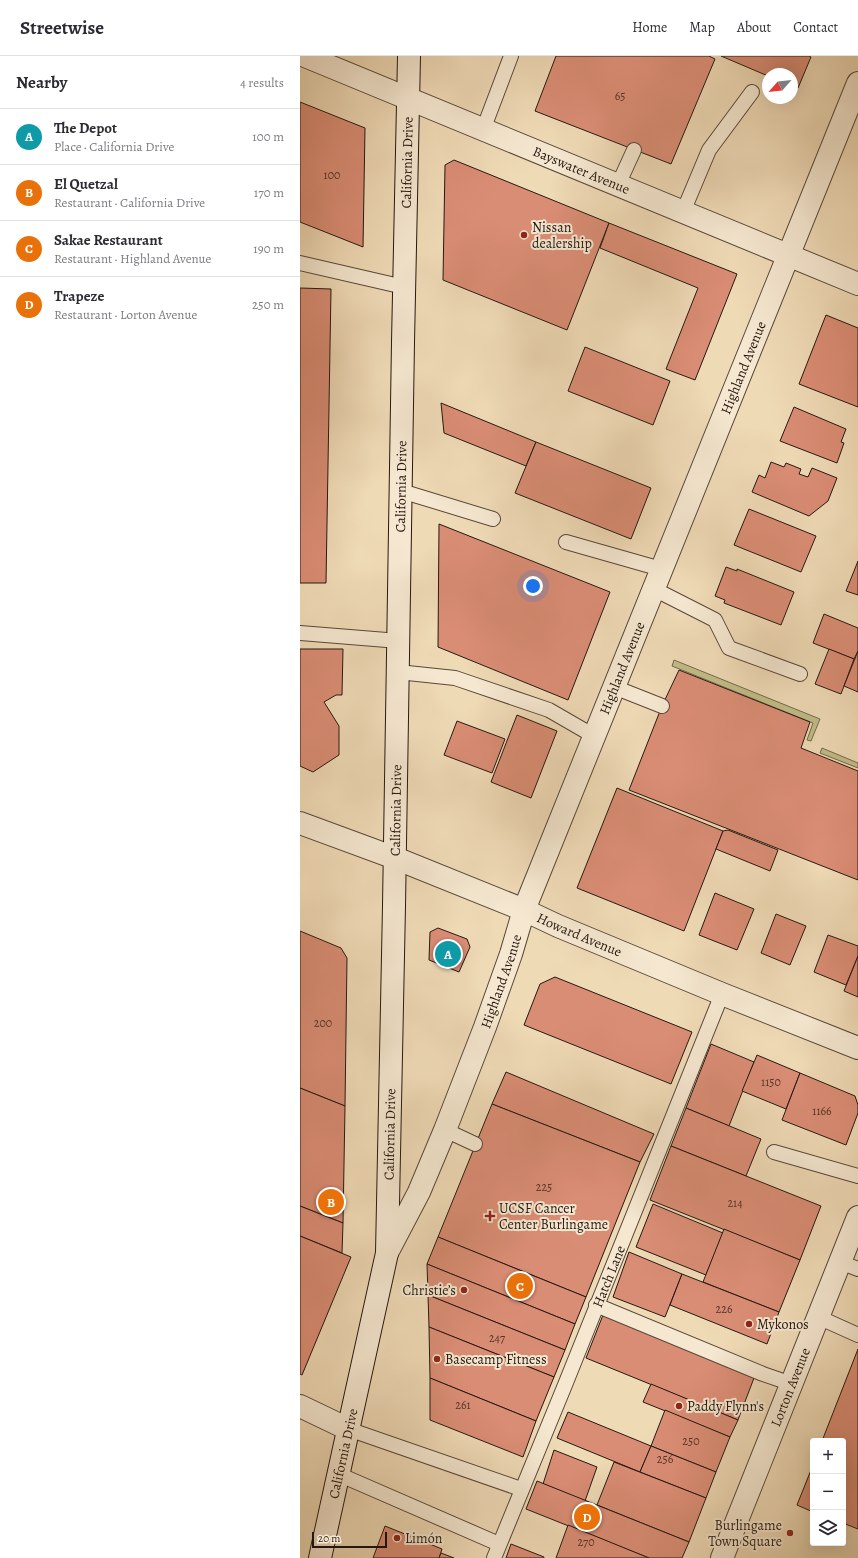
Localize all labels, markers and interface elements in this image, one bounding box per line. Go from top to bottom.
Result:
text: Streetwise [20,15,104,41]
text: Home [632,18,667,37]
text: Map [689,18,715,37]
text: About [737,18,771,37]
text: Contact [793,18,838,37]
north arrow [762,68,798,104]
text: Nearby [16,71,67,94]
text: 4 results [240,74,284,91]
house number: 65 [615,88,625,104]
street label: California Drive [396,116,417,209]
text: The Depot [54,118,117,138]
text: A [25,128,33,145]
text: 100 m [252,128,284,145]
text: Place · California Drive [54,138,174,155]
street label: Bayswater Avenue [530,141,633,198]
house number: 100 [324,167,340,183]
text: El Quetzal [54,174,118,194]
text: B [25,184,33,201]
text: 170 m [254,184,284,201]
text: Restaurant · California Drive [54,194,205,211]
place label: Nissan dealership [532,218,592,253]
text: Sakae Restaurant [54,230,163,250]
marker: Nissan dealership [519,230,529,240]
text: C [25,240,33,257]
text: 190 m [253,240,284,257]
text: Restaurant · Highland Avenue [54,250,211,267]
text: Trapeze [54,286,104,306]
text: D [24,296,34,313]
text: 250 m [252,296,284,313]
text: Restaurant · Lorton Avenue [54,306,197,323]
street label: Highland Avenue [716,318,770,417]
street label: California Drive [390,440,411,532]
your location [523,576,543,596]
street label: Highland Avenue [594,619,649,717]
street label: California Drive [385,764,406,856]
street label: Howard Avenue [534,908,625,961]
street label: Highland Avenue [476,932,526,1031]
pin: A [435,939,461,969]
house number: 200 [314,1015,332,1031]
house number: 1150 [761,1074,781,1090]
street label: California Drive [379,1088,400,1180]
house number: 1166 [812,1103,832,1119]
house number: 225 [536,1179,552,1195]
pin: B [318,1187,344,1217]
house number: 214 [727,1195,743,1211]
place label: UCSF Cancer Center Burlingame [499,1199,608,1234]
marker: UCSF Cancer Center Burlingame [484,1210,496,1222]
street label: Hatch Lane [588,1243,630,1310]
pin: C [507,1271,533,1301]
place label: Christie’s [403,1281,456,1300]
marker: Christie’s [459,1285,469,1295]
house number: 226 [716,1301,733,1317]
place label: Mykonos [757,1315,809,1334]
marker: Mykonos [744,1319,754,1329]
house number: 247 [489,1330,506,1346]
street label: Lorton Avenue [766,1345,814,1429]
place label: Basecamp Fitness [445,1350,547,1369]
marker: Basecamp Fitness [432,1354,442,1364]
house number: 261 [455,1397,471,1413]
place label: Paddy Flynn's [687,1397,764,1416]
marker: Paddy Flynn's [674,1401,684,1411]
street label: California Drive [324,1407,362,1500]
house number: 250 [682,1433,700,1449]
map controls [810,1438,846,1546]
button: + [810,1438,846,1474]
house number: 256 [657,1451,674,1467]
button: − [810,1474,846,1510]
pin: D [574,1502,600,1532]
button: layers [810,1510,846,1546]
place label: Burlingame Town Square [708,1516,782,1551]
marker: Burlingame Town Square [785,1528,795,1538]
place label: Limón [405,1529,443,1548]
scale bar [312,1530,387,1549]
text: 20 m [318,1531,340,1546]
marker: Limón [392,1533,402,1543]
house number: 270 [577,1534,595,1550]

